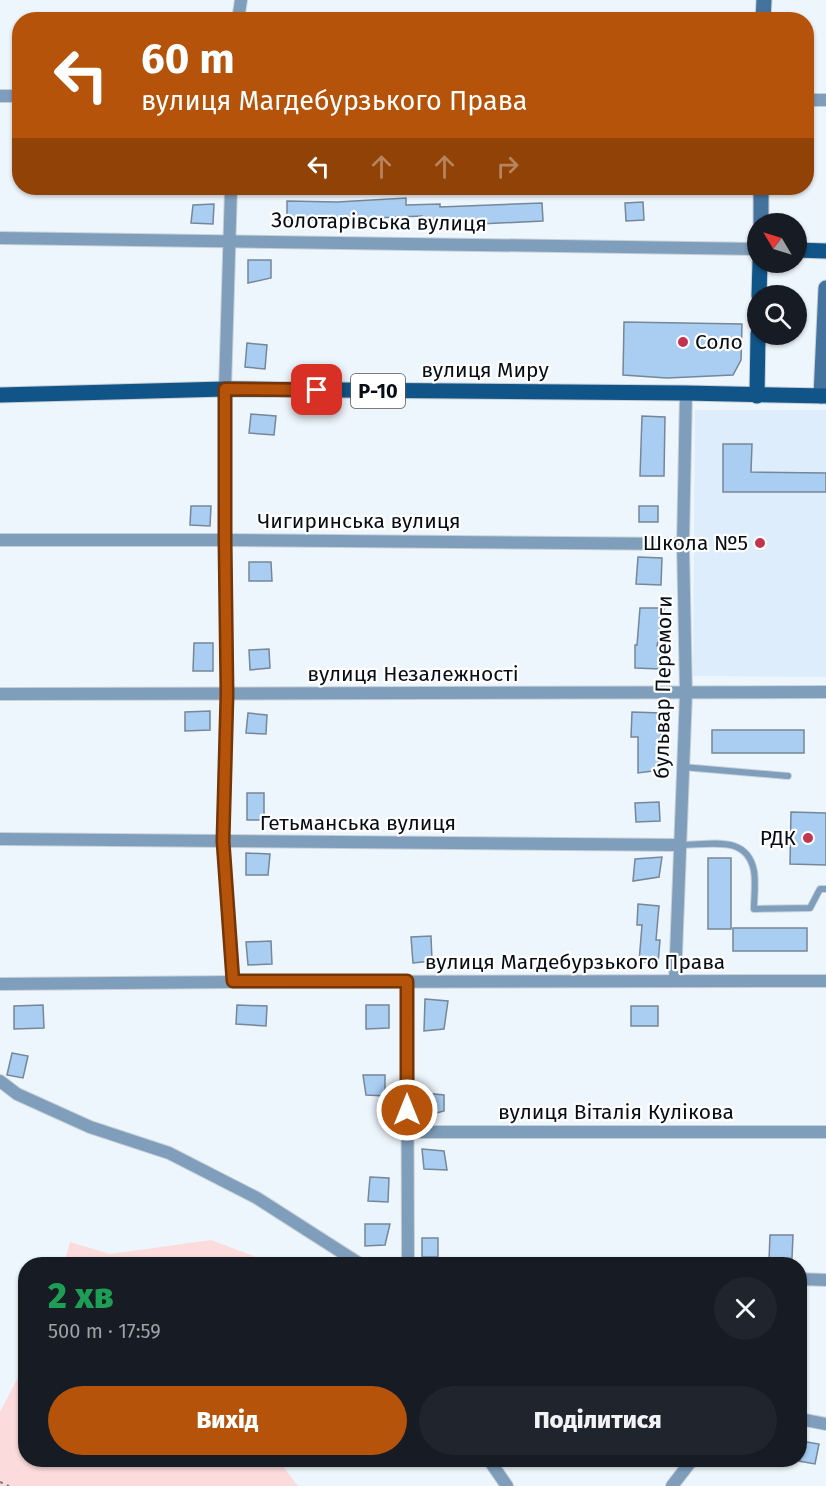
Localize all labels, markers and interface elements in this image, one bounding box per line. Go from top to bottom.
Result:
text: 60 m [141,34,235,84]
icon: left [42,36,120,114]
text: вулиця Магдебурзького Права [141,85,527,117]
icon: left [302,150,335,183]
icon: ahead [365,150,398,183]
icon: ahead [428,150,461,183]
icon: right [491,150,524,183]
street label: Золотарівська вулиця [271,207,487,237]
north arrow [747,213,807,273]
map controls [747,213,807,345]
button: search [747,285,807,345]
place label: Соло [695,329,743,355]
marker: Соло [676,335,690,349]
street label: вулиця Миру [421,357,549,383]
pin [291,364,342,415]
icon: arrive [300,373,333,406]
road number: Р-10 [351,374,405,408]
street label: Чигиринська вулиця [257,508,461,534]
place label: Школа №5 [643,530,748,556]
marker: Школа №5 [753,536,767,550]
street label: бульвар Перемоги [648,595,678,779]
street label: вулиця Незалежності [307,661,519,687]
street label: Гетьманська вулиця [260,810,456,836]
place label: РДК [760,825,797,851]
marker: РДК [801,831,815,845]
street label: вулиця Магдебурзького Права [425,949,725,975]
position arrow [375,1078,439,1142]
street label: вулиця Віталія Кулікова [498,1099,734,1125]
text: 2 хв [48,1274,114,1318]
button: close [714,1277,777,1340]
text: 500 m · 17:59 [48,1319,161,1343]
button: Вихід [48,1386,407,1455]
button: Поділитися [419,1386,777,1455]

